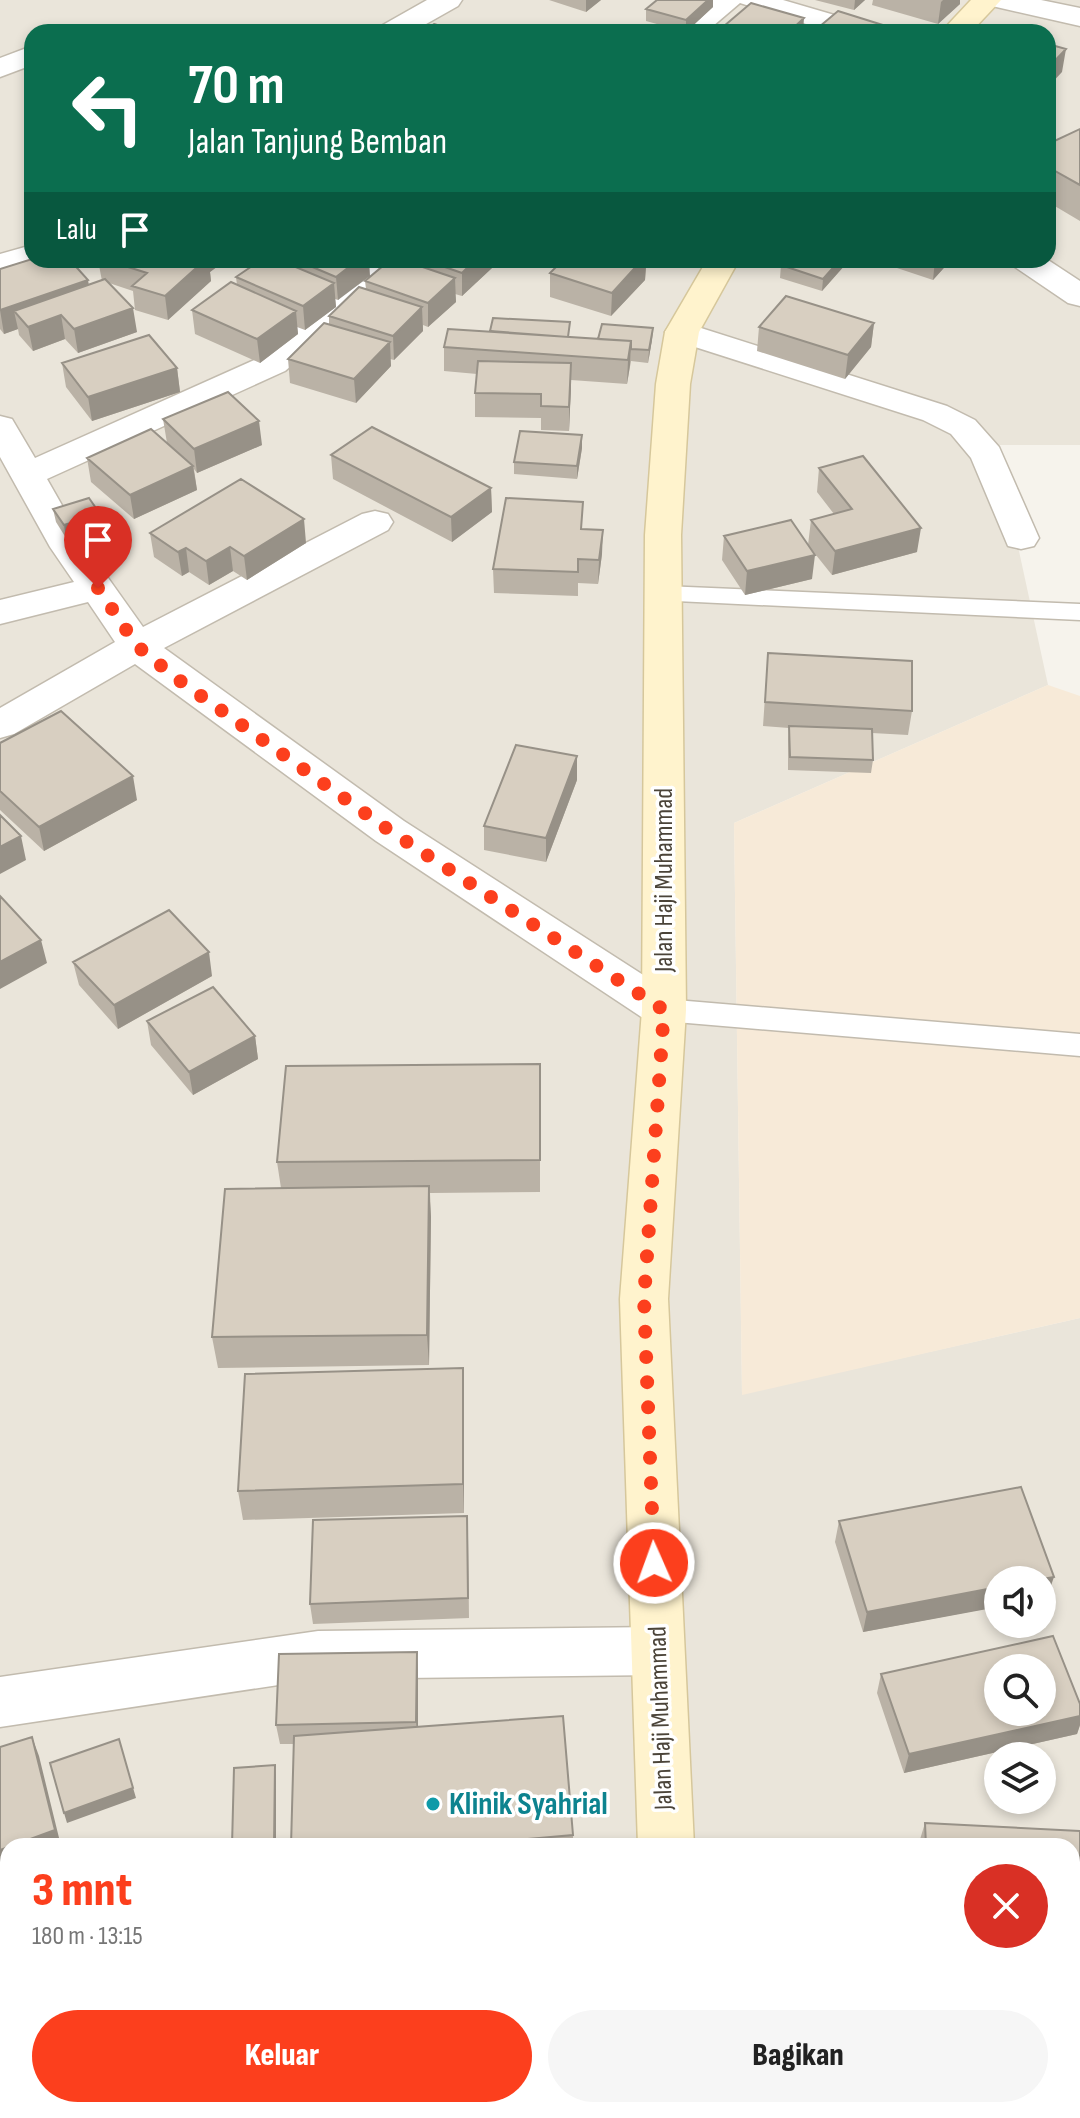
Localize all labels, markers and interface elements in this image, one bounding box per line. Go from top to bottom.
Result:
text: 70 m [188,53,285,120]
icon: left [56,56,160,160]
text: Jalan Tanjung Bemban [188,121,447,164]
icon: arrive [113,208,157,252]
text: Lalu [56,212,97,248]
pin [64,506,132,588]
icon: arrive [76,518,120,562]
street label: Jalan Haji Muhammad [649,788,680,973]
position arrow [612,1521,696,1605]
map controls [984,1566,1056,1814]
button: sound [984,1566,1056,1638]
street label: Jalan Haji Muhammad [642,1626,680,1811]
button: search [984,1654,1056,1726]
button: layers [984,1742,1056,1814]
place label: Klinik Syahrial [449,1785,608,1824]
marker: Klinik Syahrial [424,1795,442,1813]
text: 3 mnt [32,1862,132,1919]
button: close [964,1864,1048,1948]
text: 180 m · 13:15 [32,1921,143,1952]
button: Keluar [32,2010,532,2102]
button: Bagikan [548,2010,1048,2102]

